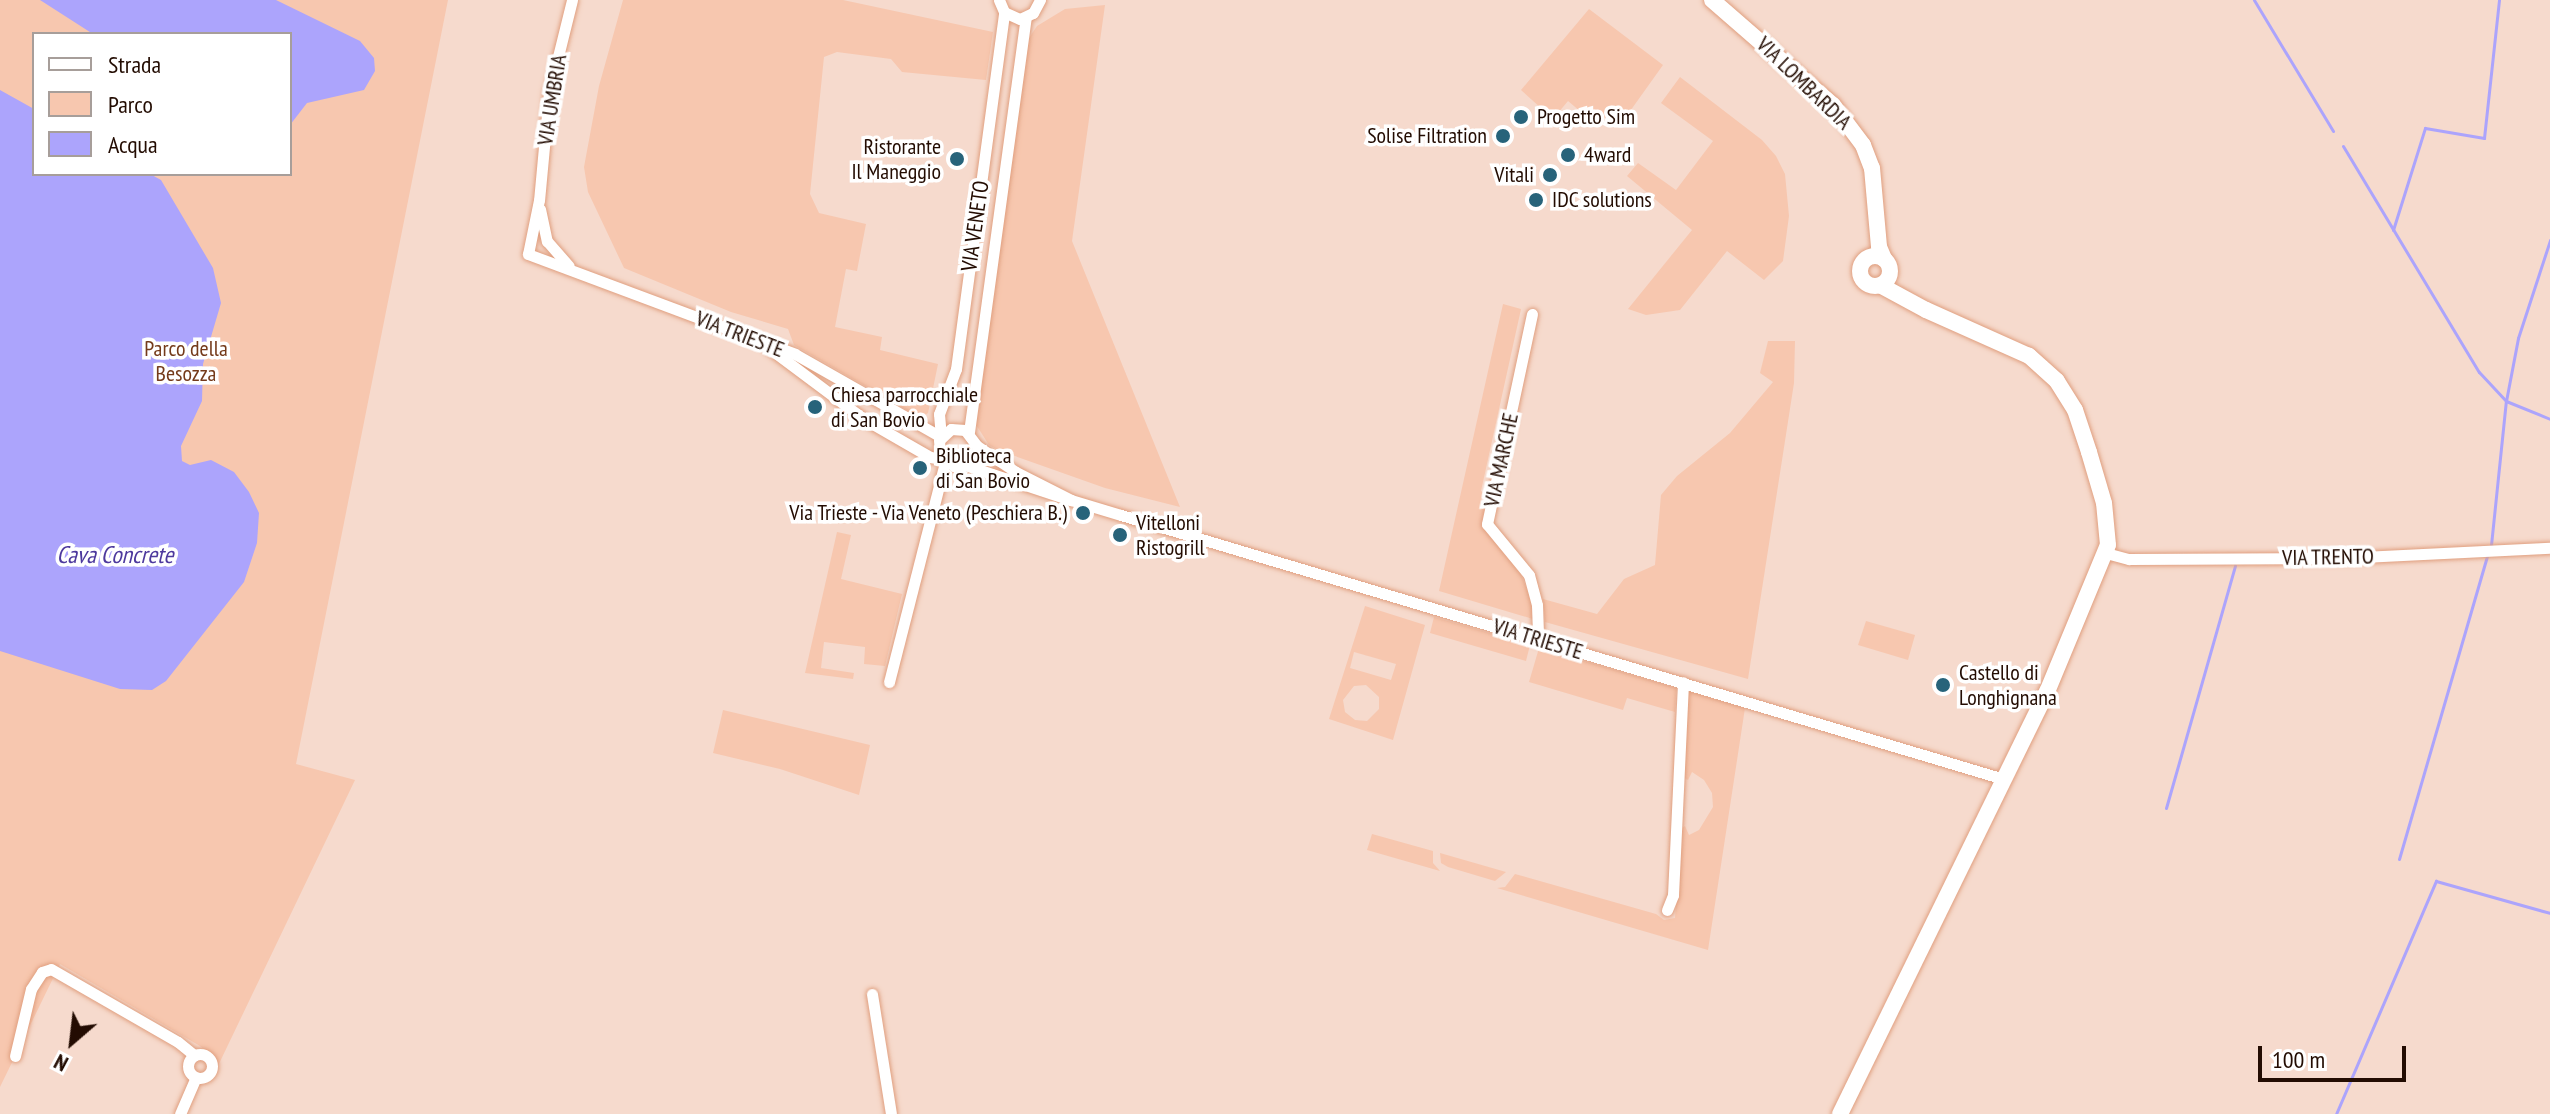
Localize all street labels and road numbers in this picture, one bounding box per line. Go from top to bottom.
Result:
street label: VIA LOMBARDIA [1751,31,1857,135]
street label: VIA UMBRIA [532,52,572,148]
street label: VIA VENETO [956,178,994,274]
street label: VIA TRIESTE [691,305,789,363]
street label: VIA MARCHE [1478,410,1524,510]
street label: VIA TRENTO [2281,543,2375,571]
street label: VIA TRIESTE [1489,613,1587,665]

